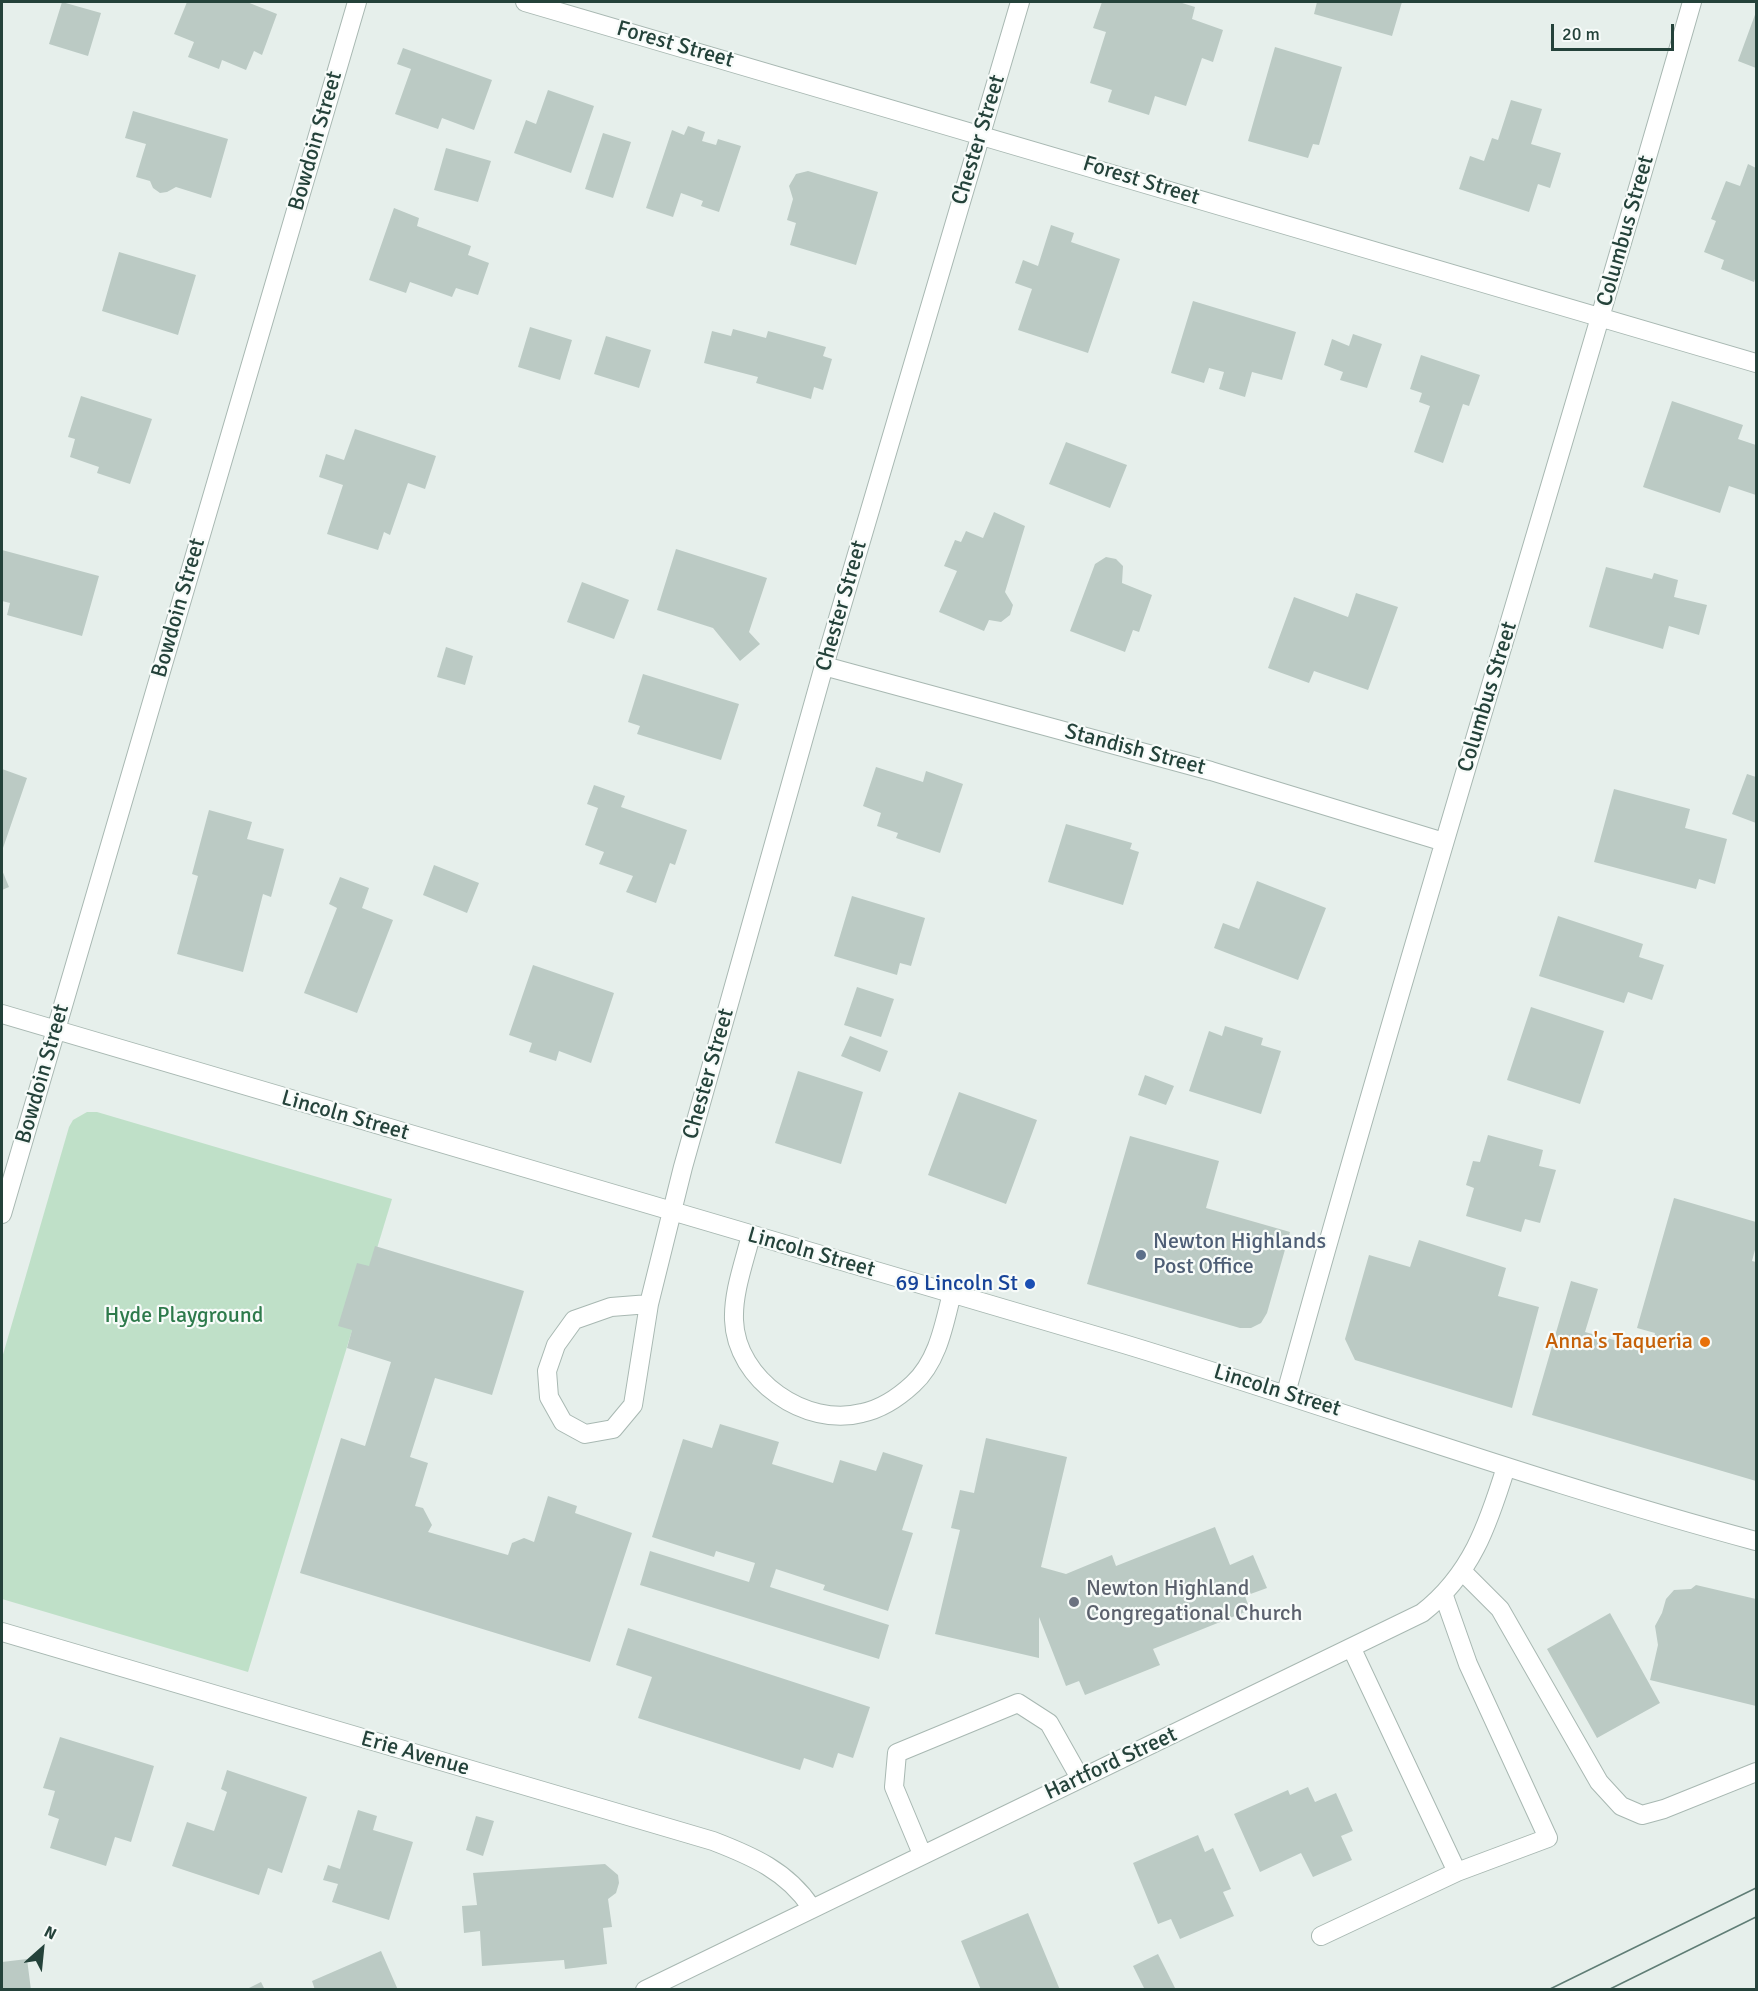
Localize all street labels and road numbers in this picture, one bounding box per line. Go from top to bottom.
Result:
street label: Forest Street [613,16,737,74]
street label: Bowdoin Street [284,68,348,214]
street label: Chester Street [947,72,1011,208]
street label: Forest Street [1080,151,1202,211]
street label: Columbus Street [1592,152,1660,310]
street label: Bowdoin Street [147,535,211,681]
street label: Chester Street [811,538,873,674]
street label: Columbus Street [1453,619,1523,775]
street label: Standish Street [1062,719,1208,781]
street label: Bowdoin Street [11,1001,75,1147]
street label: Chester Street [678,1006,740,1142]
street label: Lincoln Street [278,1085,412,1147]
street label: Lincoln Street [744,1222,878,1284]
street label: Lincoln Street [1210,1359,1344,1423]
street label: Hartford Street [1041,1722,1181,1806]
street label: Erie Avenue [358,1726,472,1782]

